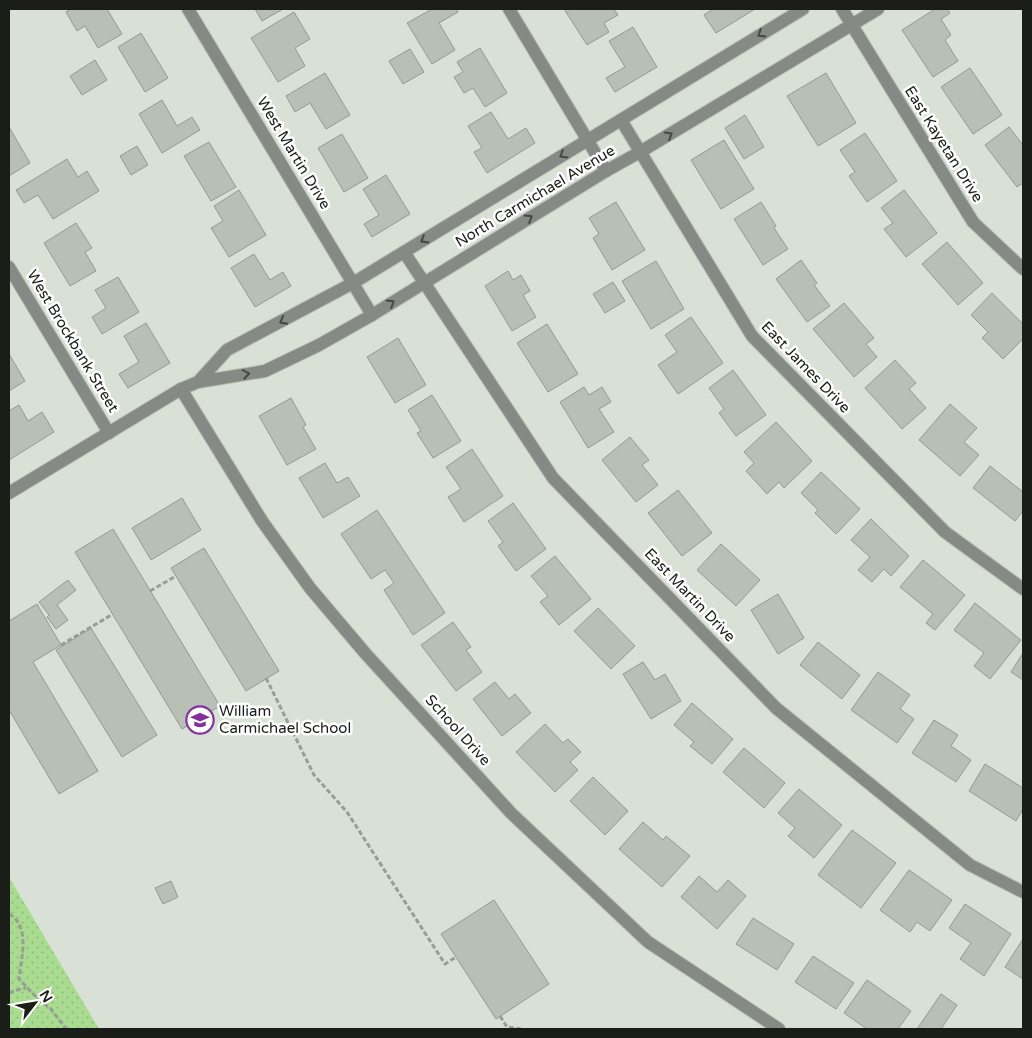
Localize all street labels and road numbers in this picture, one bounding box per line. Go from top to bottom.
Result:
street label: East Kayetan Drive [901,83,987,205]
street label: West Martin Drive [253,94,335,212]
street label: North Carmichael Avenue [452,141,618,251]
street label: West Brockbank Street [23,267,123,416]
street label: East James Drive [758,317,854,417]
street label: East Martin Drive [641,545,739,645]
street label: School Drive [421,691,495,769]

